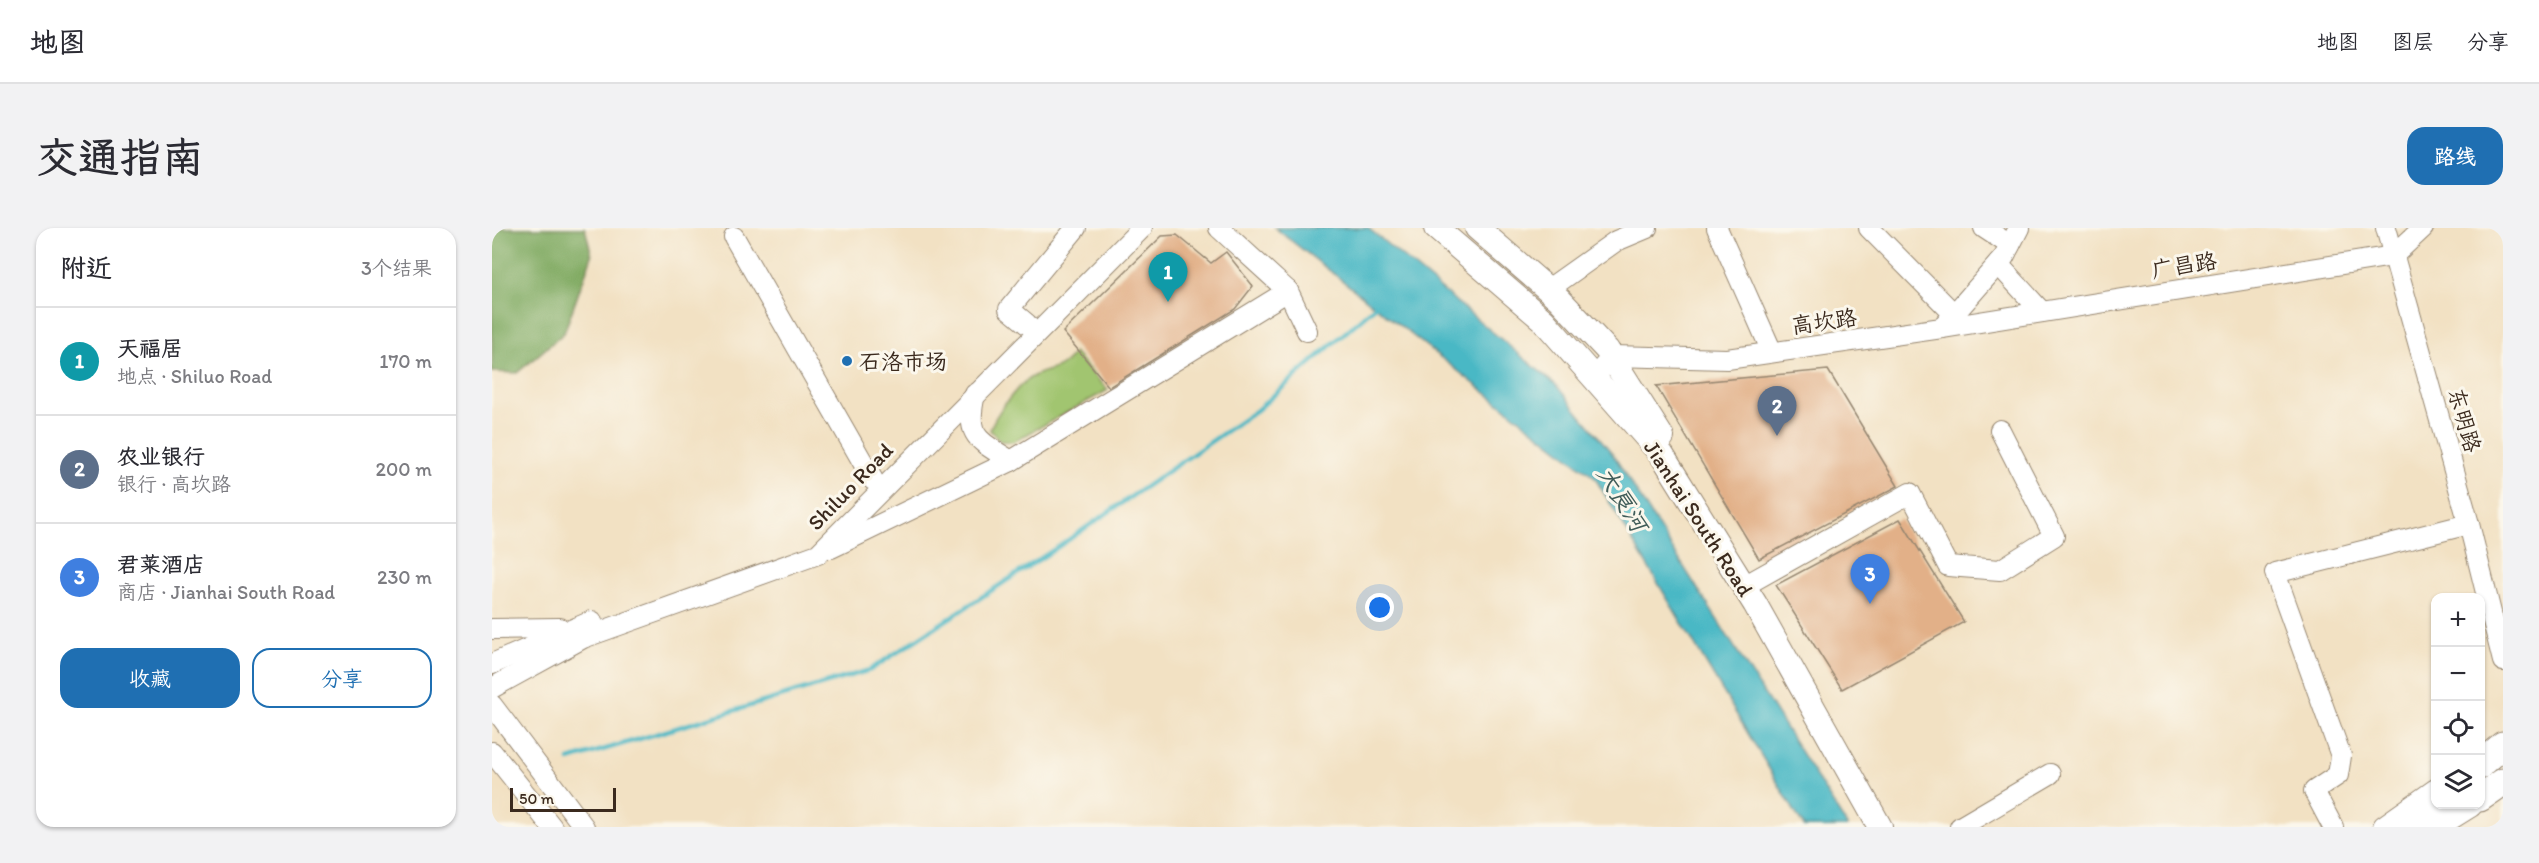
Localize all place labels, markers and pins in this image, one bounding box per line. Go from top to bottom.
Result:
pin: 1 [1148,253,1188,302]
place label: 石洛市场 [859,348,947,375]
marker: 石洛市场 [840,354,854,368]
pin: 2 [1758,386,1796,436]
pin: 3 [1850,554,1890,604]

